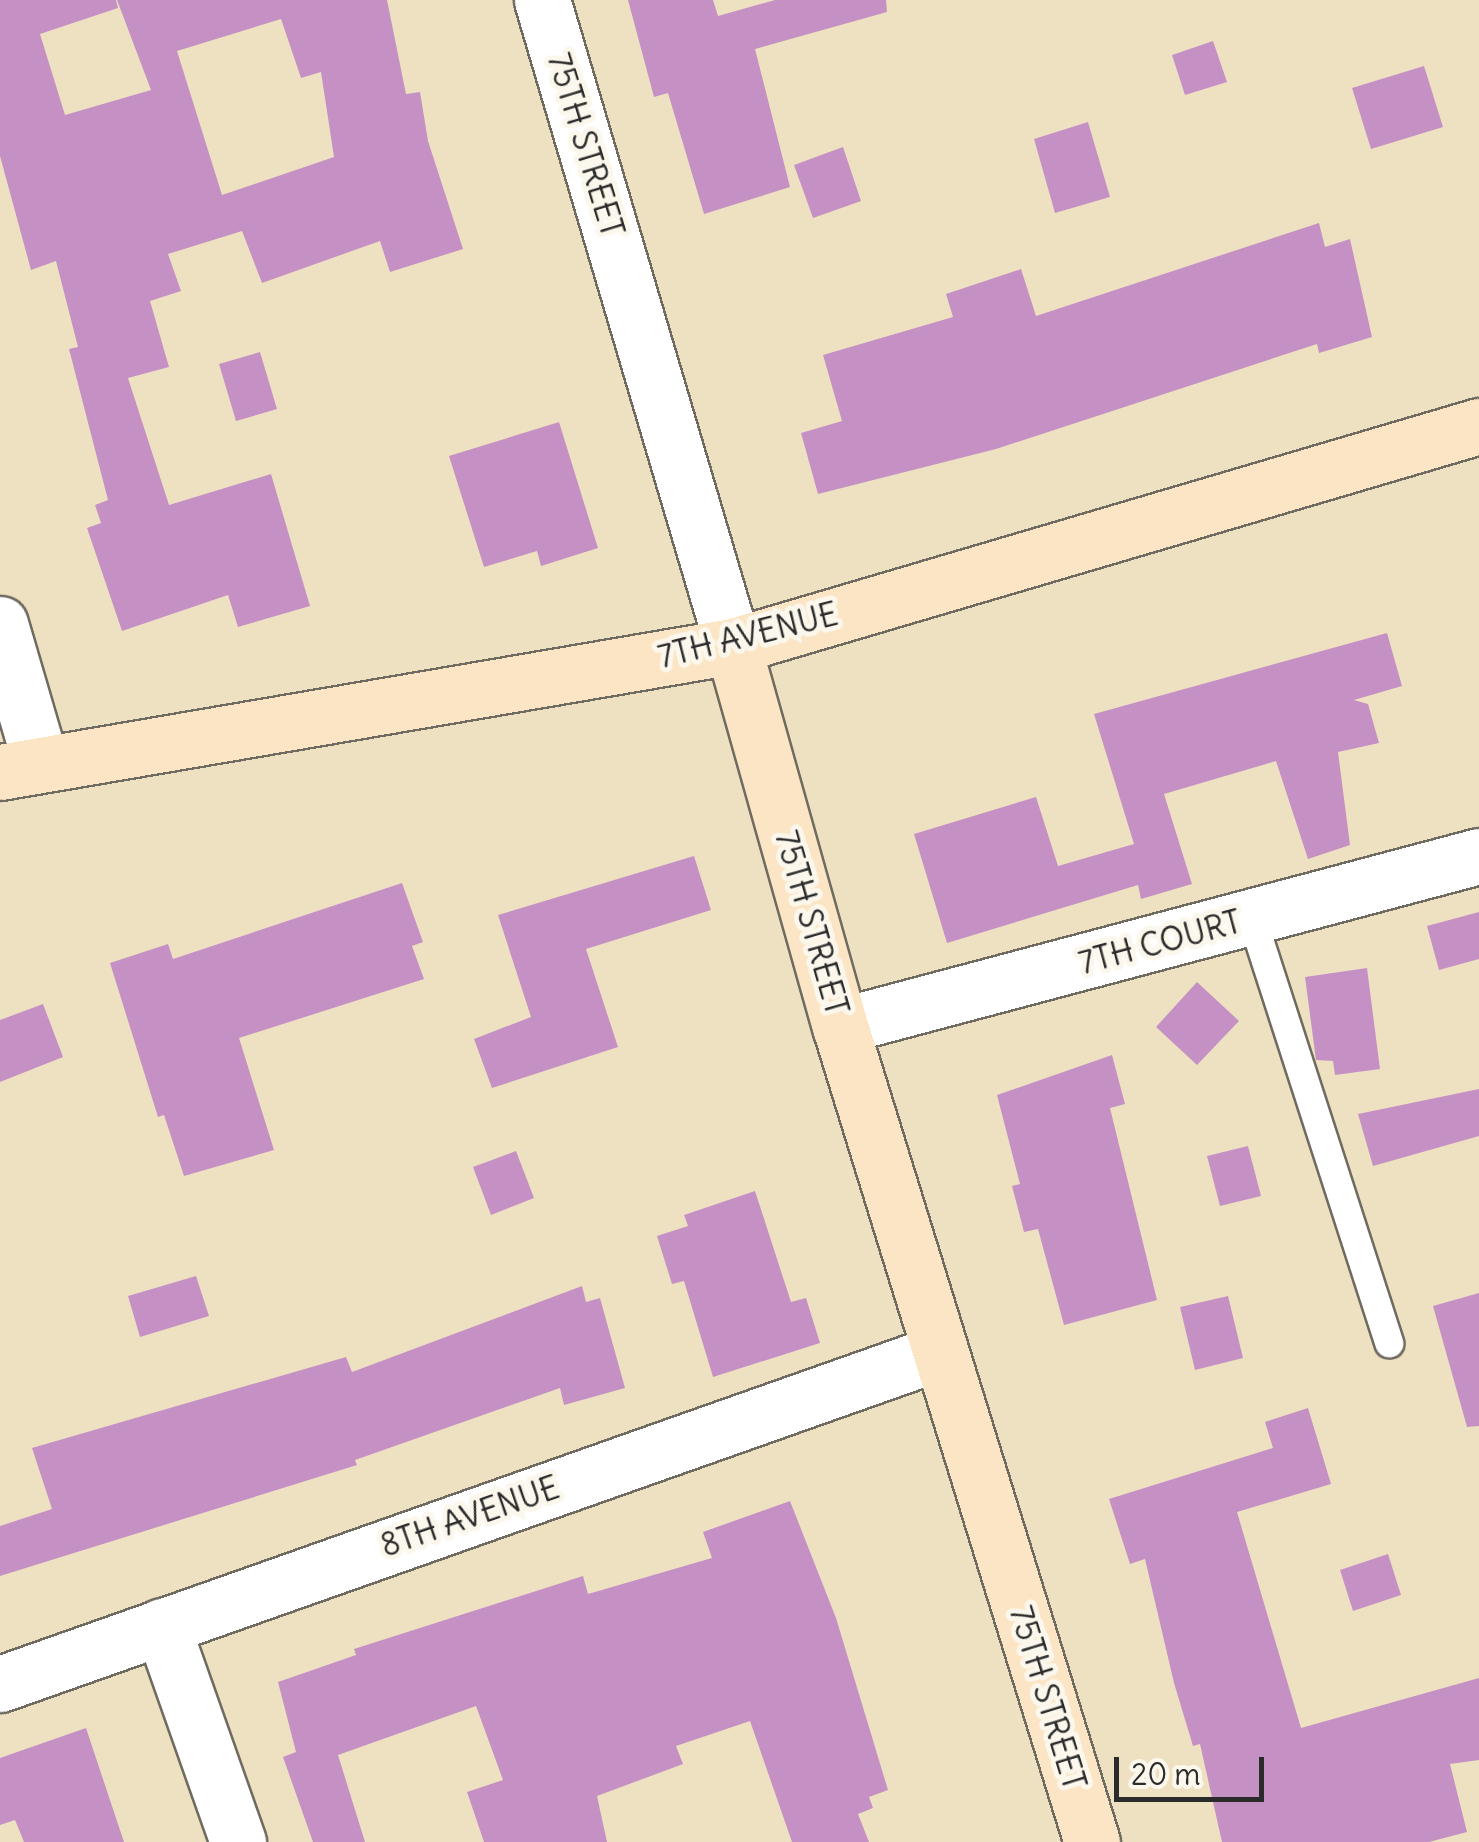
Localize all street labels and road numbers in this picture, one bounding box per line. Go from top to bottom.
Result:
street label: 75TH STREET [539,48,631,242]
street label: 7TH AVENUE [654,595,842,677]
street label: 75TH STREET [766,826,856,1020]
street label: 7TH COURT [1075,903,1245,983]
street label: 8TH AVENUE [376,1469,564,1565]
street label: 75TH STREET [1001,1601,1093,1795]

